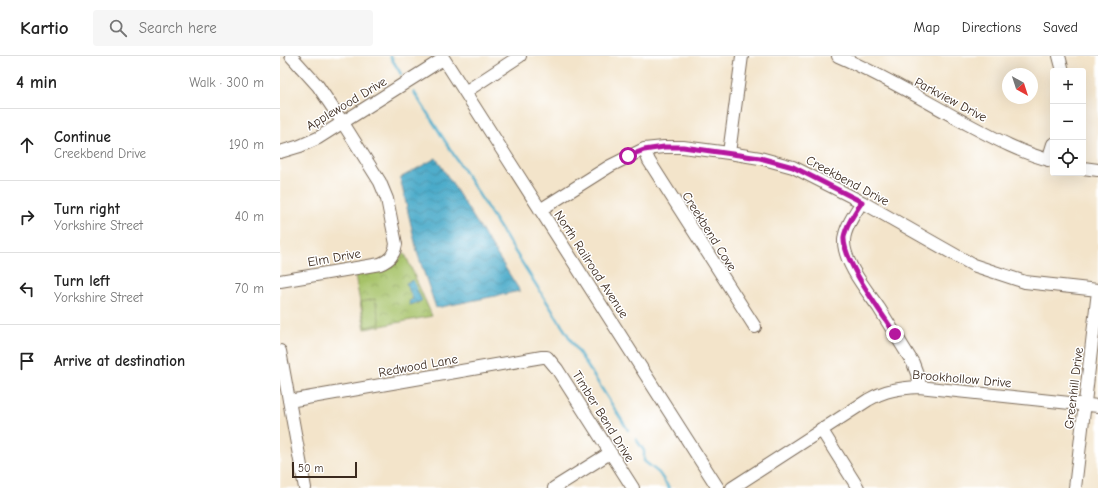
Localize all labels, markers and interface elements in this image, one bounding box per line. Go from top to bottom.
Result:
search box [93,10,373,46]
text: Kartio [20,17,69,39]
icon: search [107,17,129,39]
text: Search here [139,19,217,37]
text: Map [913,19,940,36]
text: Directions [962,19,1021,36]
text: Saved [1043,19,1078,36]
north arrow [1002,68,1038,104]
map controls [1050,68,1086,176]
button: + [1050,68,1086,104]
text: 4 min [16,73,57,92]
street label: Applewood Drive [303,73,390,133]
street label: Parkview Drive [912,74,990,125]
text: Walk · 300 m [189,75,264,90]
button: − [1050,104,1086,140]
text: Continue [54,128,111,146]
icon: ahead [16,134,38,156]
text: 190 m [229,137,264,152]
button: locate [1050,140,1086,176]
text: Creekbend Drive [54,146,146,161]
route start [619,147,637,165]
street label: Creekbend Drive [804,152,892,209]
street label: Creekbend Cove [679,189,740,274]
text: Turn right [54,200,120,218]
icon: right [16,206,38,228]
street label: North Railroad Avenue [551,208,632,321]
text: 40 m [235,209,264,224]
text: Yorkshire Street [54,218,143,233]
street label: Elm Drive [306,245,362,270]
text: Turn left [54,272,110,290]
icon: left [16,278,38,300]
text: 70 m [235,281,264,296]
text: Yorkshire Street [54,290,143,305]
route end [886,325,904,343]
street label: Greenhill Drive [1061,346,1086,430]
icon: arrive [16,350,38,372]
street label: Redwood Lane [377,351,459,380]
text: Arrive at destination [54,352,185,370]
street label: Brookhollow Drive [912,367,1013,390]
street label: Timber Bend Drive [570,368,638,465]
scale bar [292,460,357,479]
text: 50 m [298,462,323,475]

